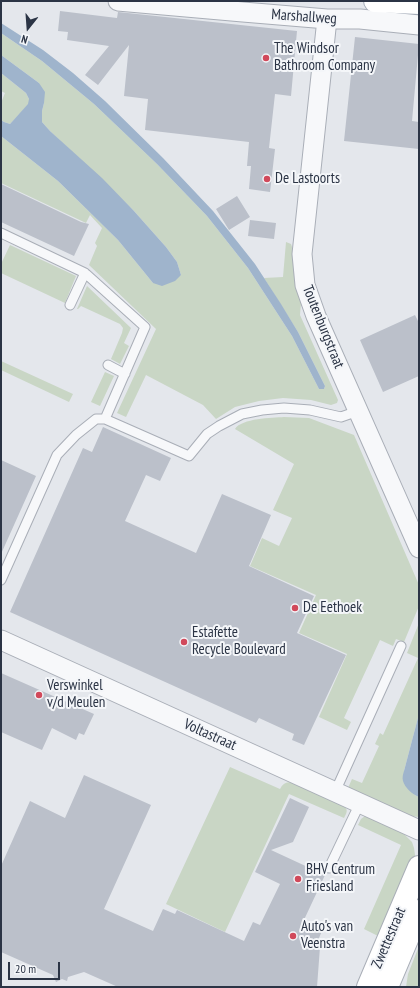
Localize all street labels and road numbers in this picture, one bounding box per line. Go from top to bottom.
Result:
street label: Marshallweg [271,6,337,28]
street label: Toutenburgstraat [298,283,348,371]
street label: Voltastraat [181,715,239,755]
street label: Zwettestraat [368,905,410,971]

